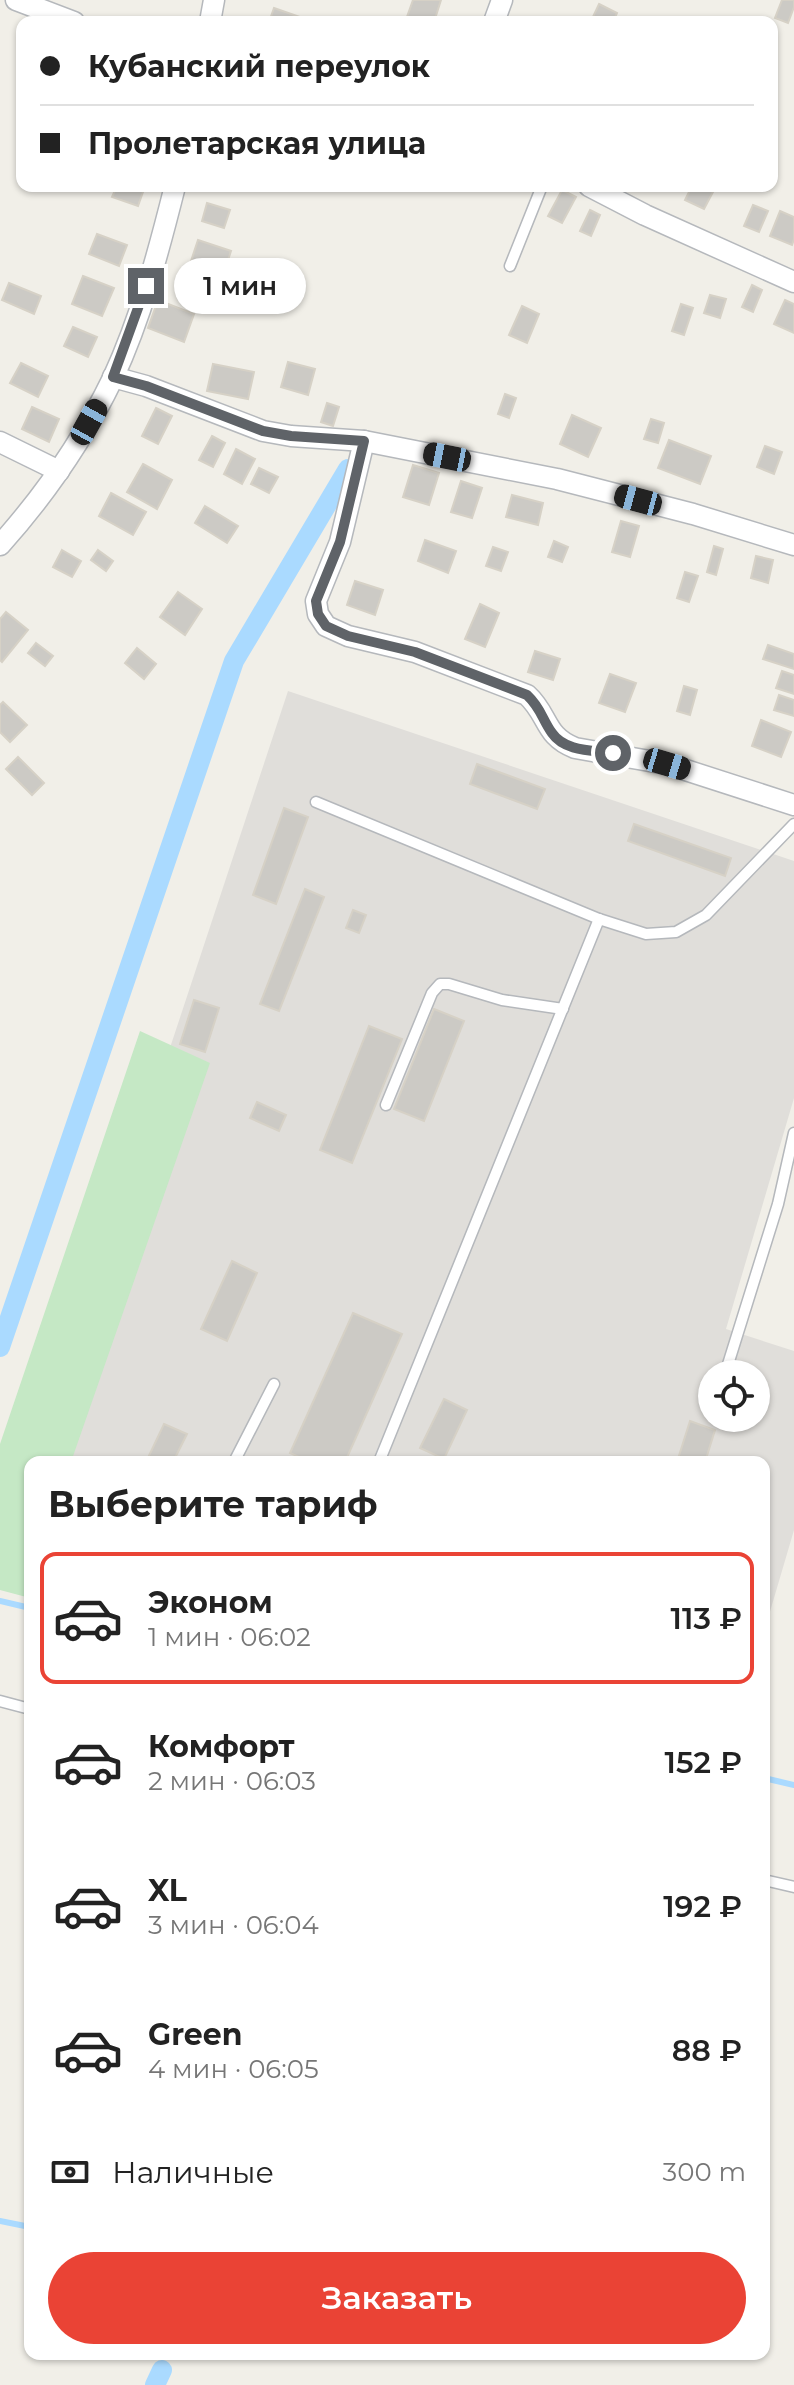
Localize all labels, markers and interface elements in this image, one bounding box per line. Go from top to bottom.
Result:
text: Кубанский переулок [88,48,430,85]
text: Пролетарская улица [88,125,426,162]
callout: 1 мин [174,258,306,314]
route end [128,268,164,304]
text: 1 мин [203,270,277,302]
car [67,395,111,449]
car [421,441,473,473]
car [612,482,664,518]
route start [595,735,631,771]
car [641,746,693,782]
map controls [698,1360,770,1432]
button: locate [698,1360,770,1432]
text: Выберите тариф [48,1482,378,1526]
icon: car [52,1582,124,1654]
text: Эконом [148,1584,273,1621]
text: 113 ₽ [671,1600,742,1637]
text: 1 мин · 06:02 [148,1621,311,1653]
icon: car [52,1726,124,1798]
text: Комфорт [148,1728,295,1765]
text: 152 ₽ [665,1744,742,1781]
text: 2 мин · 06:03 [148,1765,316,1797]
icon: car [52,1870,124,1942]
text: XL [148,1872,187,1909]
text: 192 ₽ [663,1888,742,1925]
text: 3 мин · 06:04 [148,1909,319,1941]
icon: car [52,2014,124,2086]
text: Green [148,2016,242,2053]
text: 88 ₽ [672,2032,742,2069]
text: 4 мин · 06:05 [148,2053,319,2085]
icon: cash [48,2150,92,2194]
text: Наличные [112,2154,274,2191]
text: 300 m [663,2156,746,2188]
button: Заказать [48,2252,746,2344]

